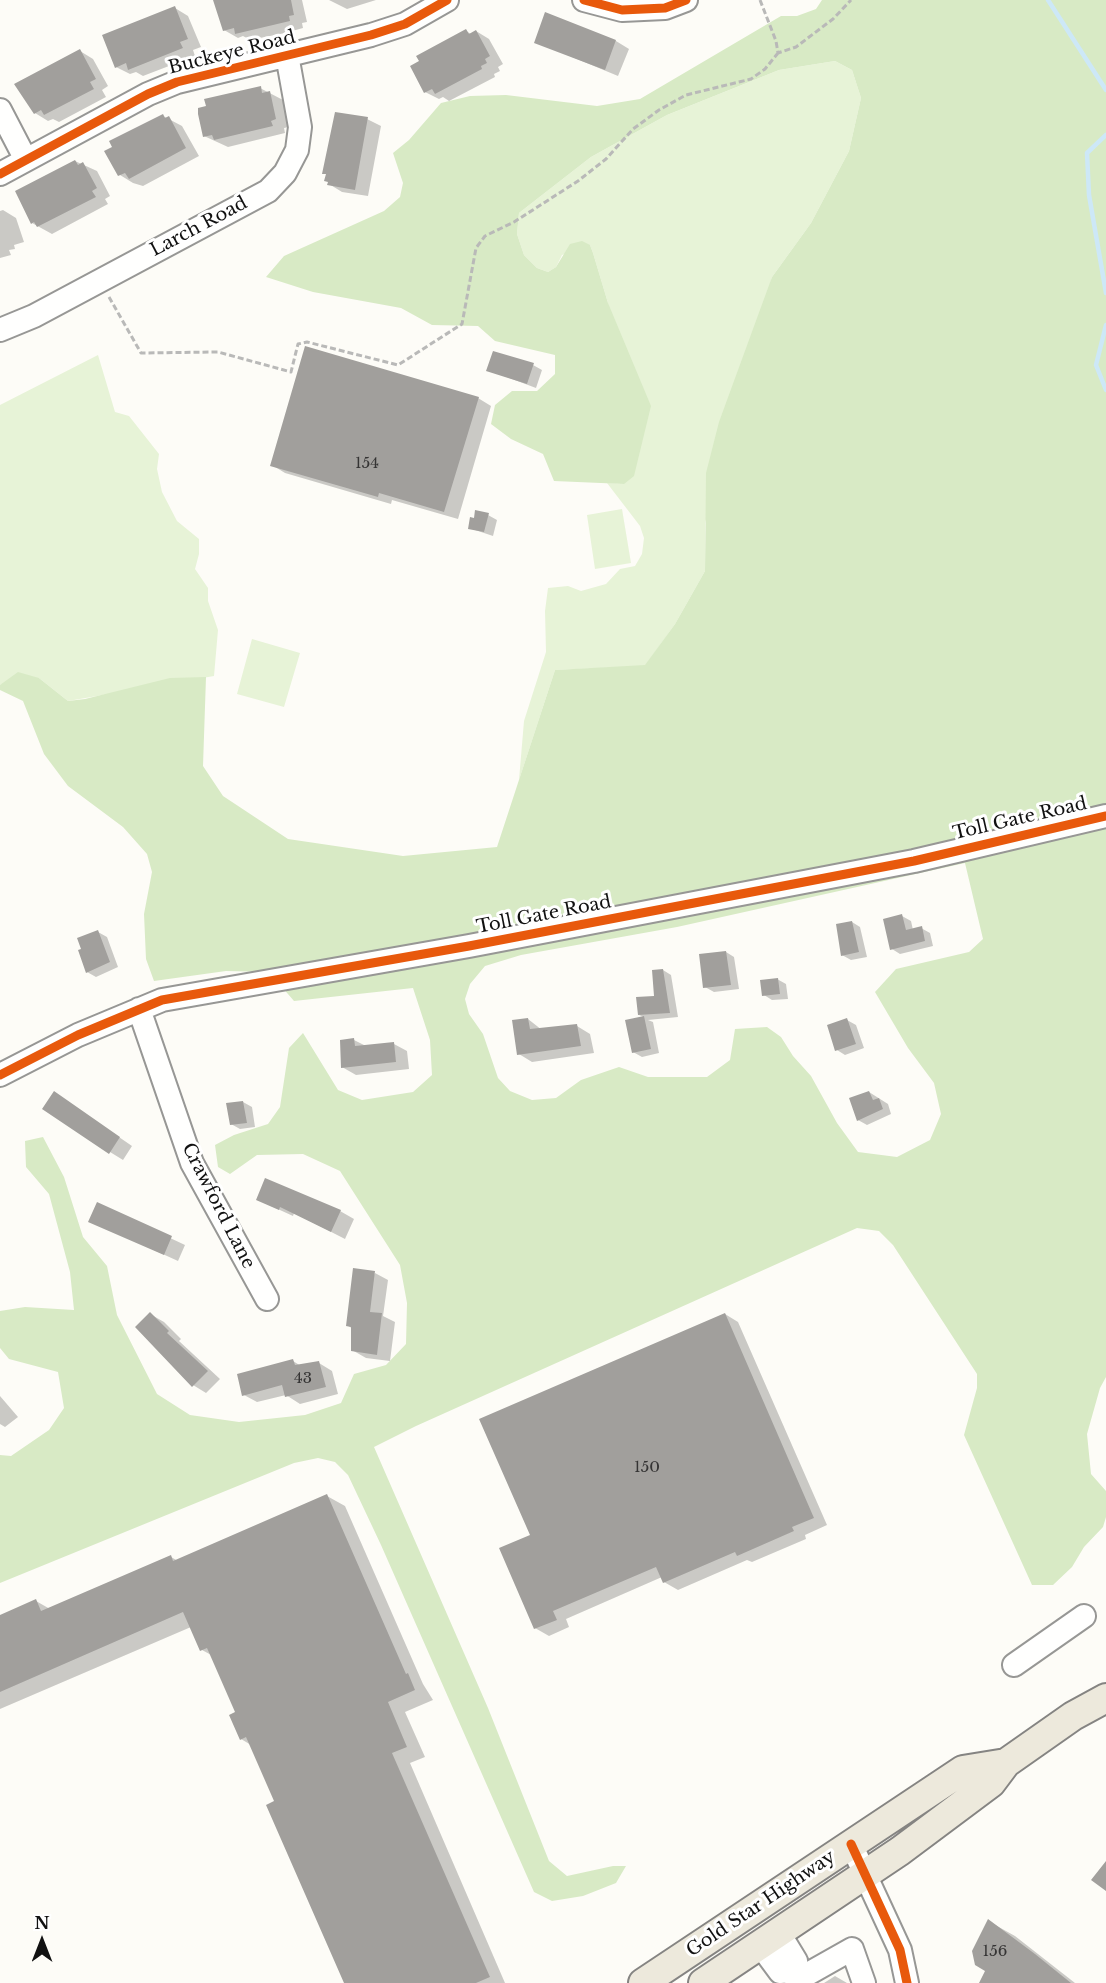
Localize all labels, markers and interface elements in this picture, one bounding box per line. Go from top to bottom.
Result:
street label: Buckeye Road [166,27,298,79]
street label: Larch Road [147,192,251,262]
house number: 154 [355,455,379,473]
street label: Toll Gate Road [951,793,1089,845]
street label: Toll Gate Road [475,891,613,939]
street label: Crawford Lane [177,1139,259,1273]
house number: 43 [294,1370,312,1388]
house number: 150 [634,1459,660,1477]
street label: Gold Star Highway [683,1846,839,1962]
north arrow [12,1911,72,1971]
text: N [34,1913,50,1933]
house number: 156 [983,1943,1007,1961]

